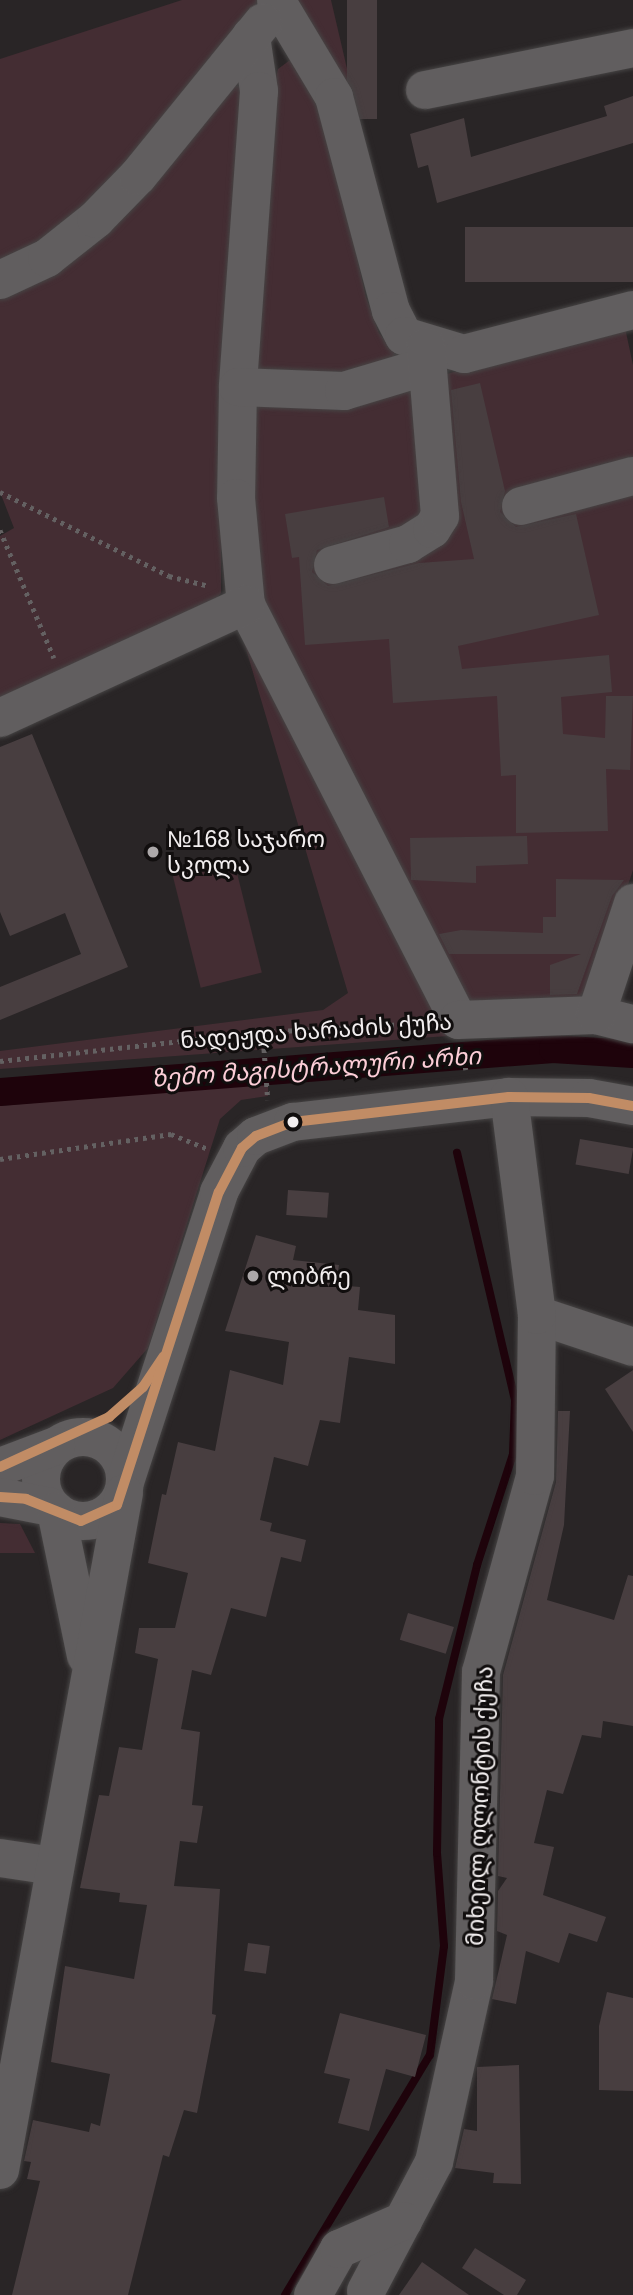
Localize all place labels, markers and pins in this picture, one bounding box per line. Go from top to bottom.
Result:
place label: №168 საჯარო სკოლა [167,825,325,879]
marker: №168 საჯარო სკოლა [145,844,161,860]
unlabelled marker [286,1115,300,1129]
place label: ლიბრე [267,1262,351,1290]
marker: ლიბრე [245,1268,261,1284]

